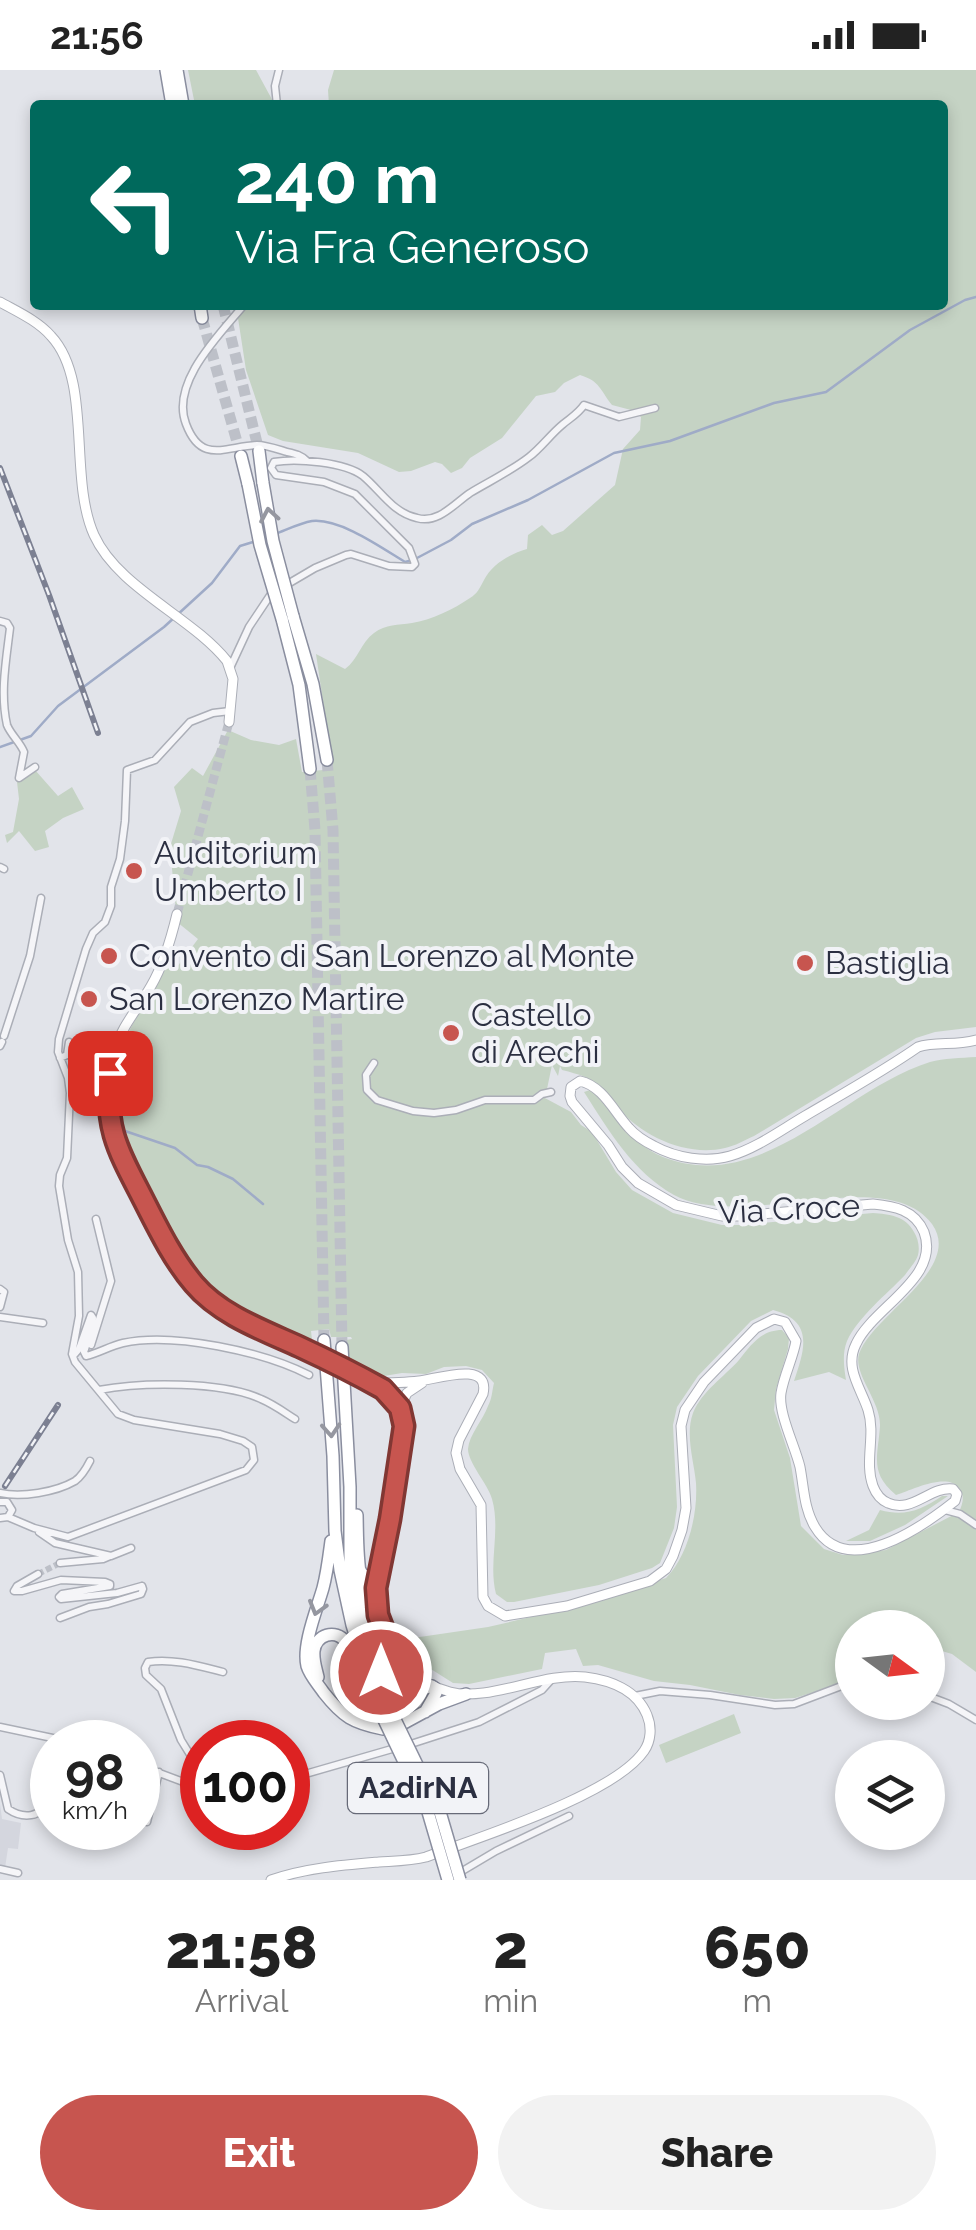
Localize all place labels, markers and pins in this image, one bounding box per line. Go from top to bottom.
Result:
place label: Auditorium Umberto I [154,834,317,908]
marker: Auditorium Umberto I [123,860,145,882]
place label: Convento di San Lorenzo al Monte [129,937,634,974]
place label: Bastiglia [825,944,950,981]
marker: Convento di San Lorenzo al Monte [98,945,120,967]
marker: Bastiglia [794,952,816,974]
place label: San Lorenzo Martire [109,980,405,1017]
marker: San Lorenzo Martire [78,988,100,1010]
place label: Castello di Arechi [471,996,599,1070]
marker: Castello di Arechi [440,1022,462,1044]
pin [68,1031,153,1116]

